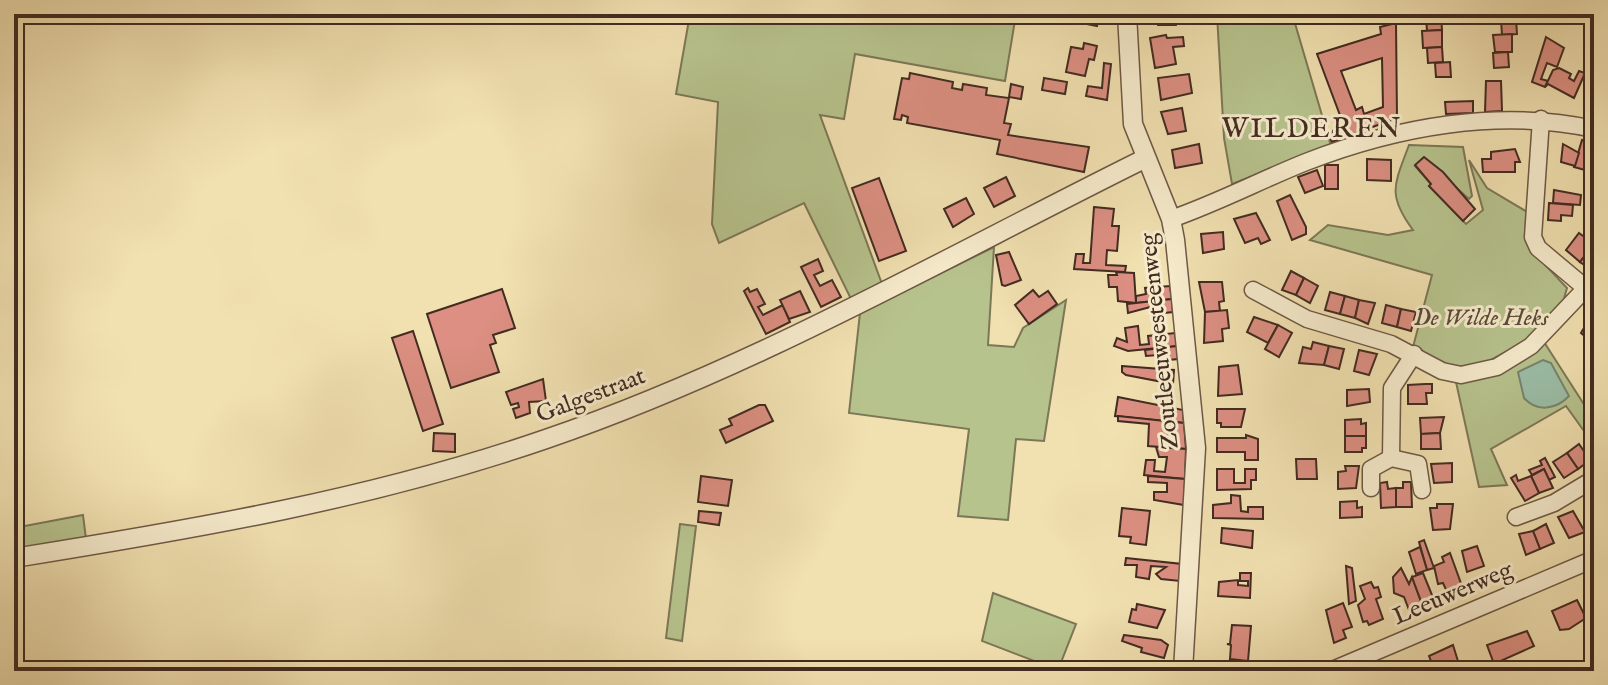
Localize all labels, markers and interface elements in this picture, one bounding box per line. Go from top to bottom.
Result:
district label: WILDEREN [1222,112,1403,147]
street label: Zoutleeuwsesteenweg [1133,230,1187,451]
park label: De Wilde Heks [1414,303,1549,334]
street label: Galgestraat [532,361,650,431]
street label: Leeuwerweg [1389,555,1518,633]

